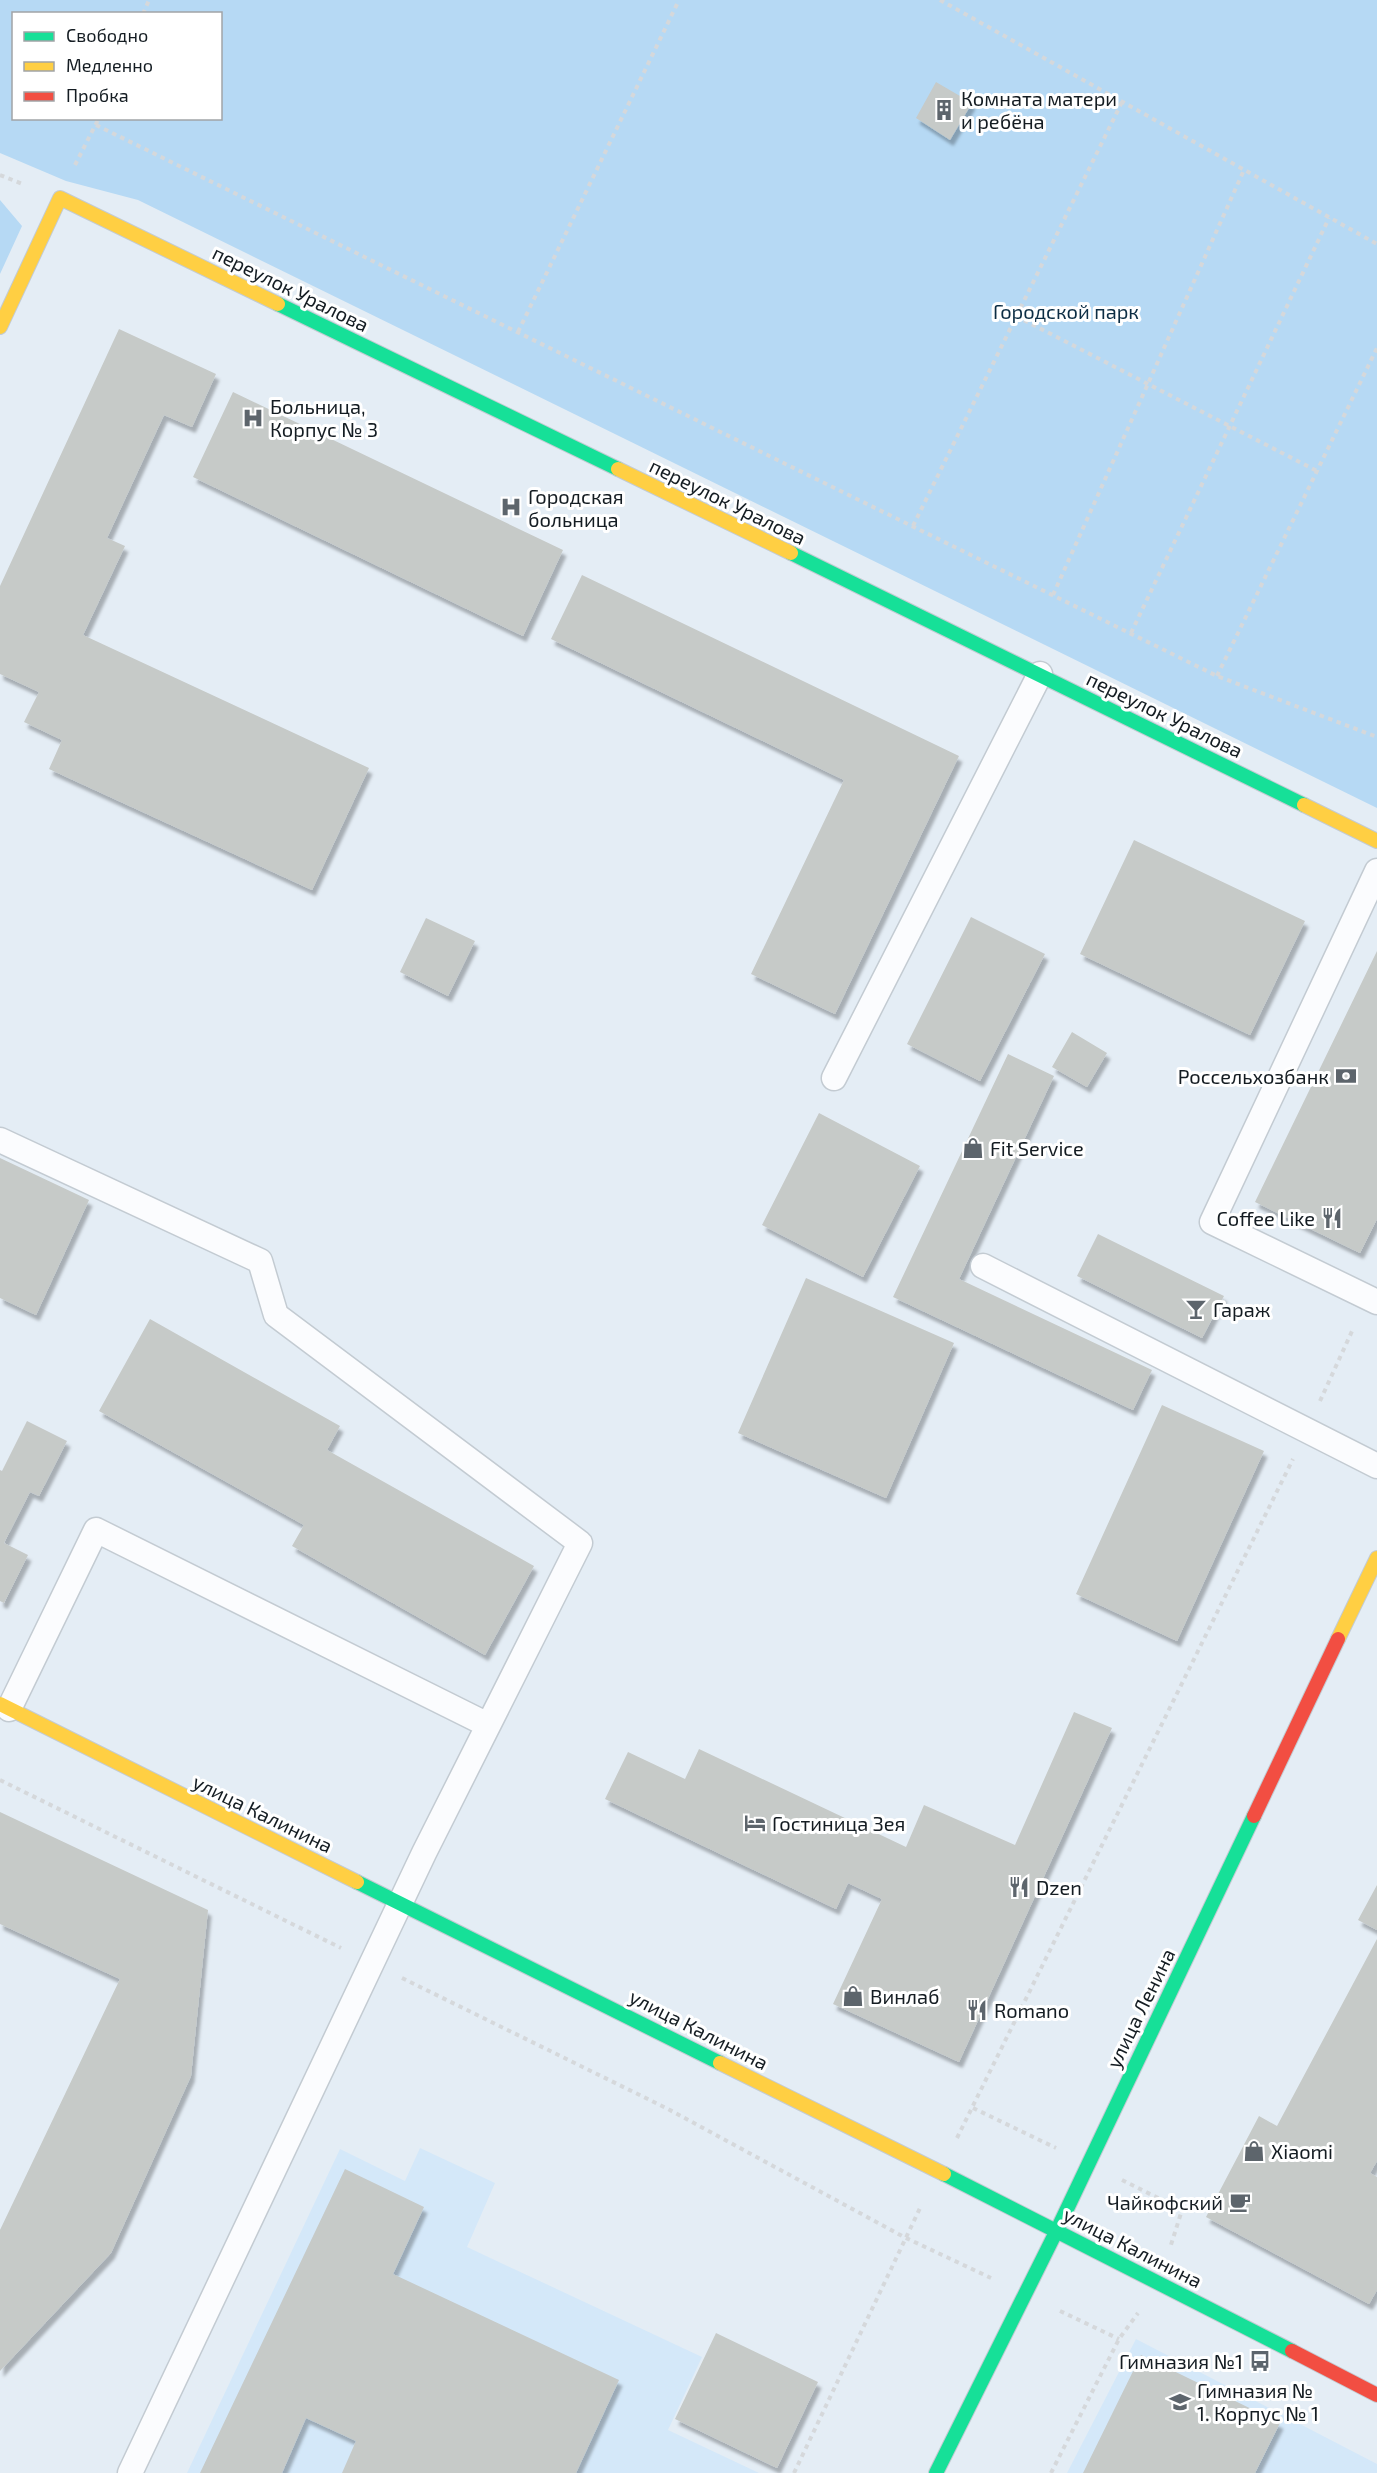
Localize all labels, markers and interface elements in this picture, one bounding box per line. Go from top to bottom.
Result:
legend [12,12,222,120]
text: Свободно [66,24,148,46]
text: Медленно [66,54,153,76]
text: Пробка [66,84,129,106]
place label: Комната матери и ребёна [961,86,1117,133]
building icon: Комната матери и ребёна [932,98,956,122]
street label: переулок Уралова [209,240,373,337]
park label: Городской парк [993,299,1139,323]
place label: Больница, Корпус № 3 [270,394,378,442]
hospital icon: Больница, Корпус № 3 [241,406,265,430]
street label: переулок Уралова [646,453,810,550]
place label: Городская больница [528,484,624,531]
hospital icon: Городская больница [499,495,523,519]
street label: переулок Уралова [1083,666,1247,763]
place label: Россельхозбанк [1178,1064,1329,1088]
bank icon: Россельхозбанк [1334,1064,1358,1088]
shop icon: Fit Service [961,1136,985,1160]
place label: Fit Service [990,1136,1084,1160]
place label: Coffee Like [1216,1206,1315,1230]
restaurant icon: Coffee Like [1320,1206,1344,1230]
bar icon: Гараж [1184,1297,1208,1321]
place label: Гараж [1213,1297,1271,1321]
street label: улица Калинина [189,1769,337,1858]
hotel icon: Гостиница Зея [743,1811,767,1835]
place label: Гостиница Зея [772,1811,905,1835]
restaurant icon: Dzen [1007,1875,1031,1899]
place label: Dzen [1036,1875,1082,1899]
street label: улица Ленина [1101,1944,1180,2072]
street label: улица Калинина [625,1984,772,2075]
shop icon: Винлаб [841,1984,865,2008]
place label: Винлаб [870,1984,940,2008]
restaurant icon: Romano [965,1998,989,2022]
place label: Romano [994,1998,1069,2022]
shop icon: Xiaomi [1242,2139,1266,2163]
place label: Xiaomi [1271,2139,1333,2163]
place label: Чайкофский [1107,2190,1223,2214]
cafe icon: Чайкофский [1228,2190,1252,2214]
street label: улица Калинина [1059,2202,1206,2293]
place label: Гимназия №1 [1119,2349,1243,2373]
bus stop icon: Гимназия №1 [1248,2349,1272,2373]
place label: Гимназия № 1. Корпус № 1 [1197,2378,1319,2426]
school or university icon: Гимназия № 1. Корпус № 1 [1168,2390,1192,2414]

